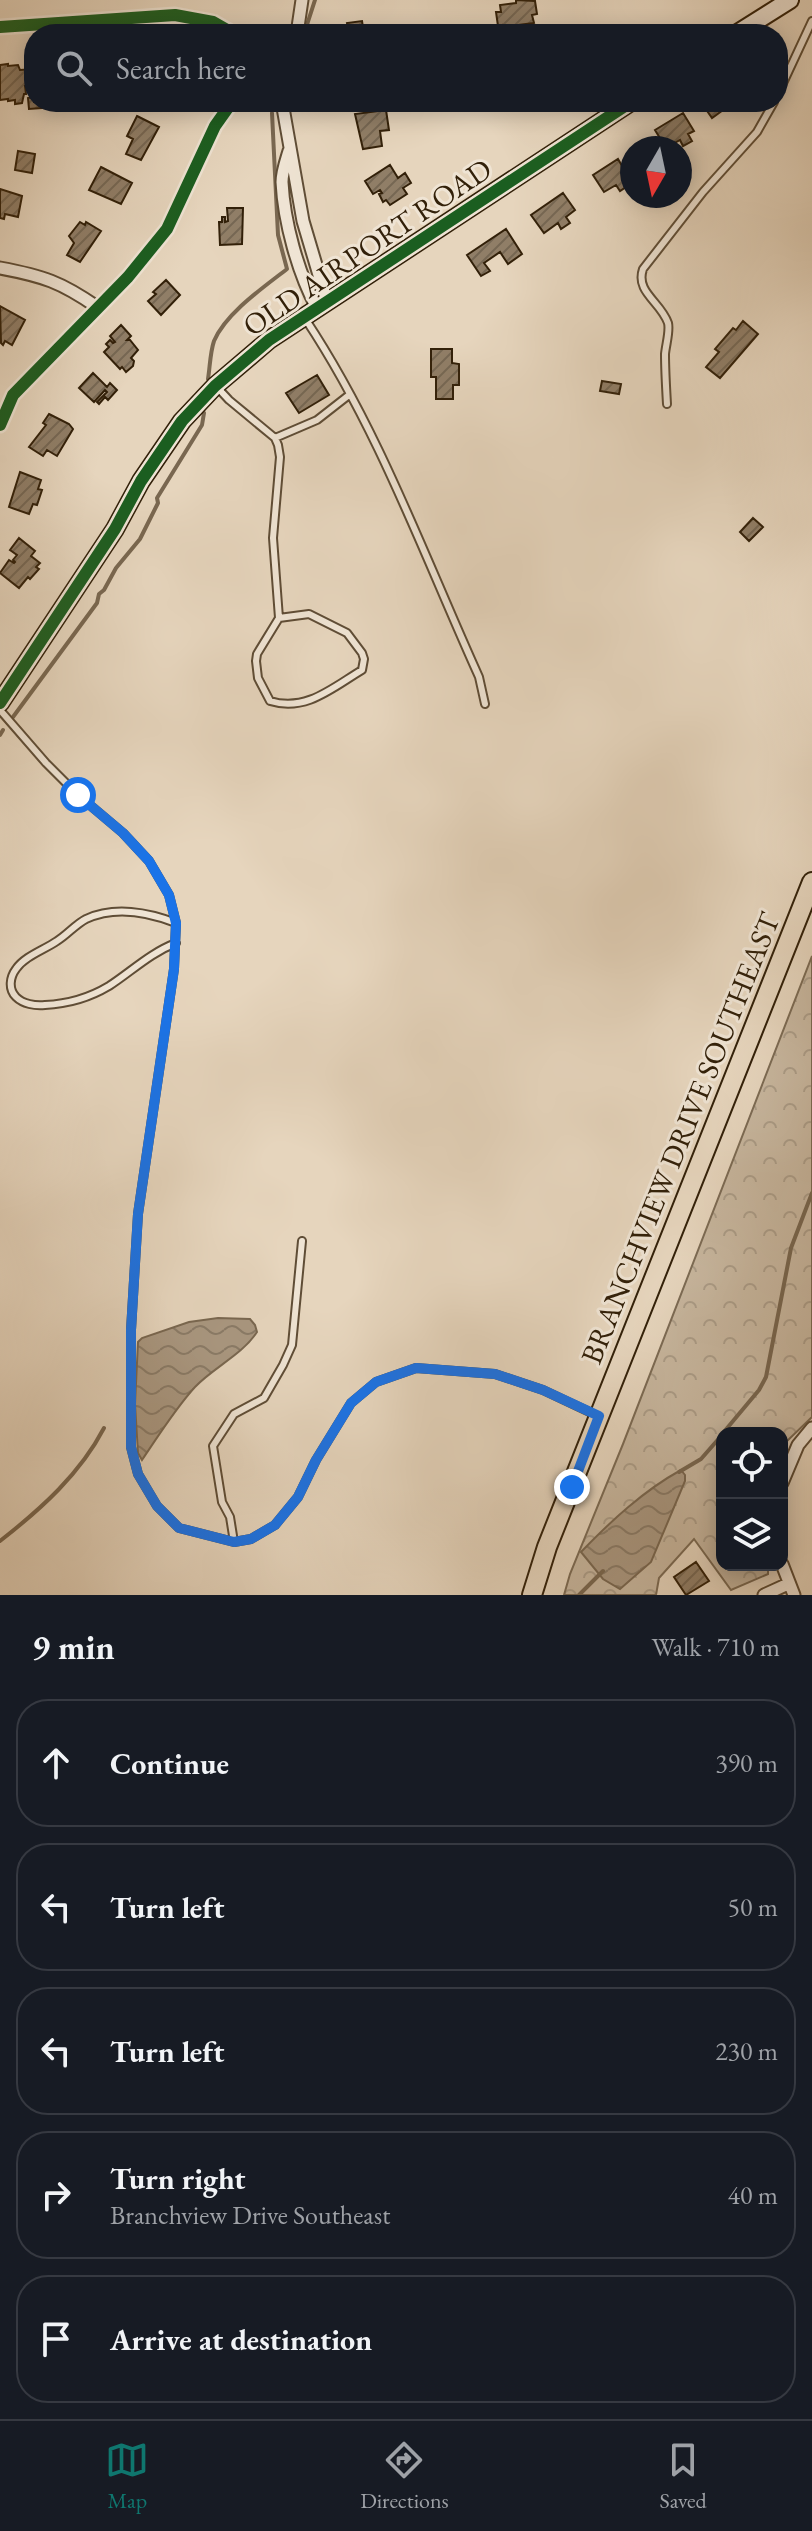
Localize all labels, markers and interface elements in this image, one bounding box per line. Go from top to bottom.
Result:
search box [24,24,788,112]
icon: search [52,46,96,90]
text: Search here [116,49,246,88]
north arrow [620,136,692,208]
street label: OLD AIRPORT ROAD [235,149,499,345]
route start [60,777,96,813]
street label: BRANCHVIEW DRIVE SOUTHEAST [571,906,789,1369]
map controls [716,1427,788,1571]
button: locate [716,1427,788,1499]
route end [554,1469,590,1505]
button: layers [716,1499,788,1571]
text: 9 min [32,1625,115,1669]
text: Walk · 710 m [652,1630,780,1664]
icon: ahead [34,1741,78,1785]
text: Continue [110,1744,229,1783]
text: 390 m [715,1746,778,1780]
icon: left [34,1885,78,1929]
text: Turn left [110,1888,224,1927]
text: 50 m [728,1890,778,1924]
icon: left [34,2029,78,2073]
text: Turn left [110,2032,224,2071]
text: 230 m [715,2034,778,2068]
text: Turn right [110,2159,246,2198]
icon: right [34,2173,78,2217]
text: 40 m [728,2178,778,2212]
text: Branchview Drive Southeast [110,2198,390,2232]
icon: arrive [34,2317,78,2361]
text: Arrive at destination [110,2320,372,2359]
tab: Map [105,2438,149,2515]
tab: Directions [360,2438,449,2515]
tab: Saved [659,2438,707,2515]

